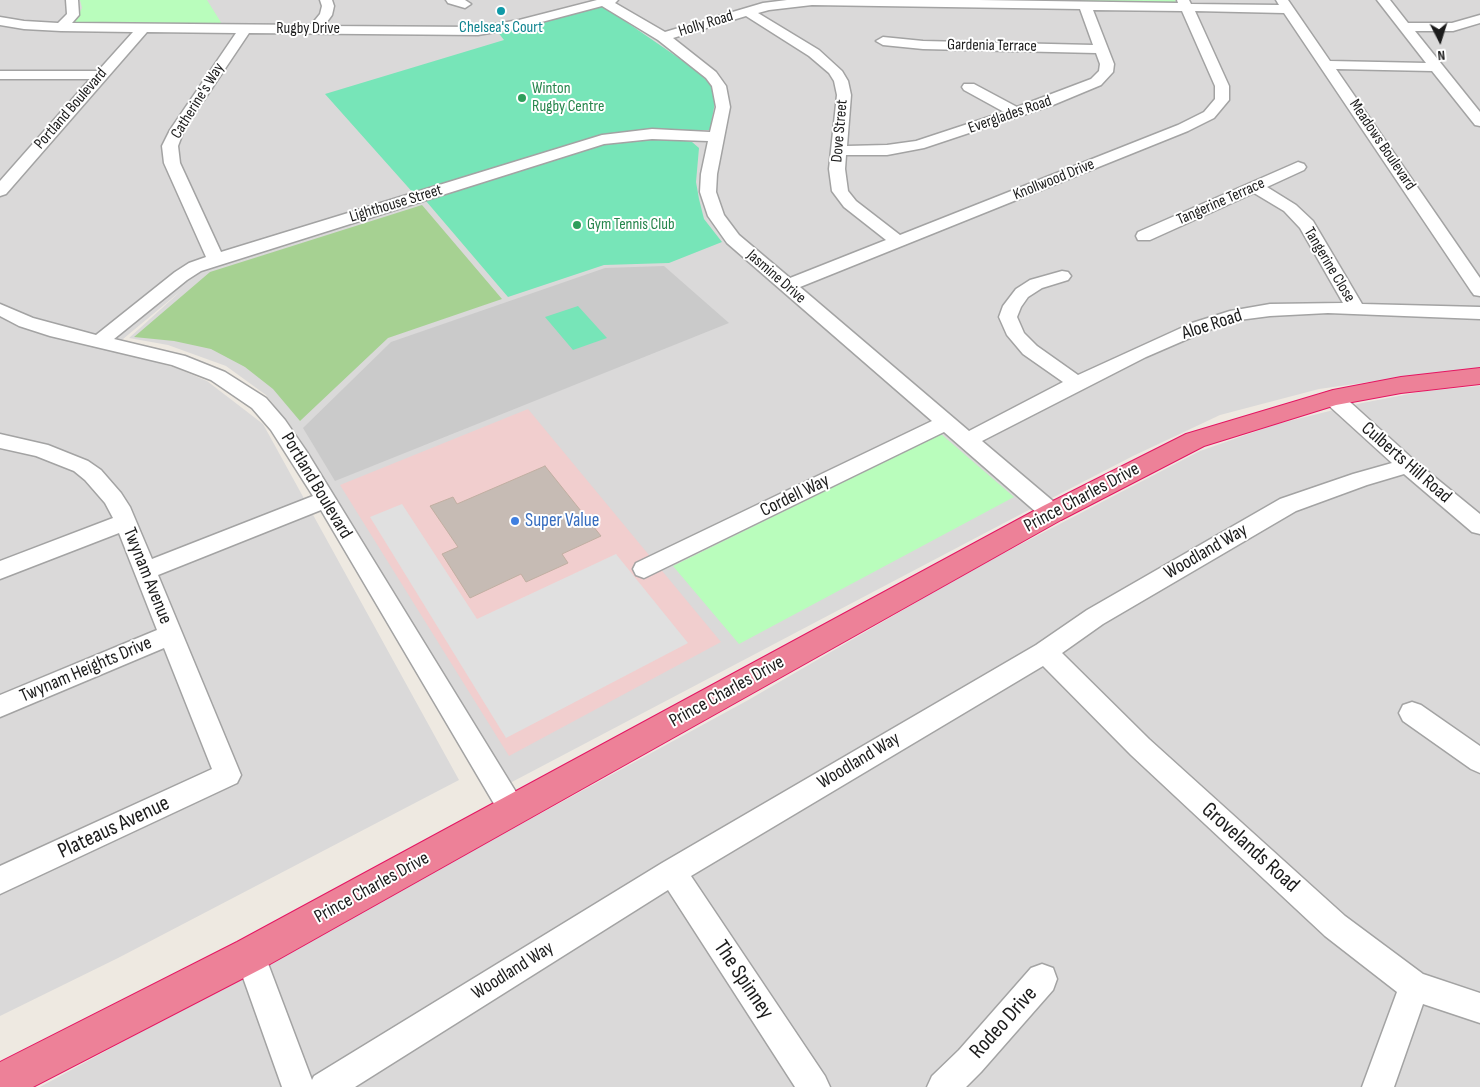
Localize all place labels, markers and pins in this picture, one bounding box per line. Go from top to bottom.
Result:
marker: Chelsea's Court [495,5,507,17]
place label: Chelsea's Court [459,18,543,38]
place label: Winton Rugby Centre [532,79,604,117]
marker: Winton Rugby Centre [516,92,528,104]
place label: Gym Tennis Club [587,215,675,235]
marker: Gym Tennis Club [571,219,583,231]
place label: Super Value [525,510,599,532]
marker: Super Value [509,515,521,527]

